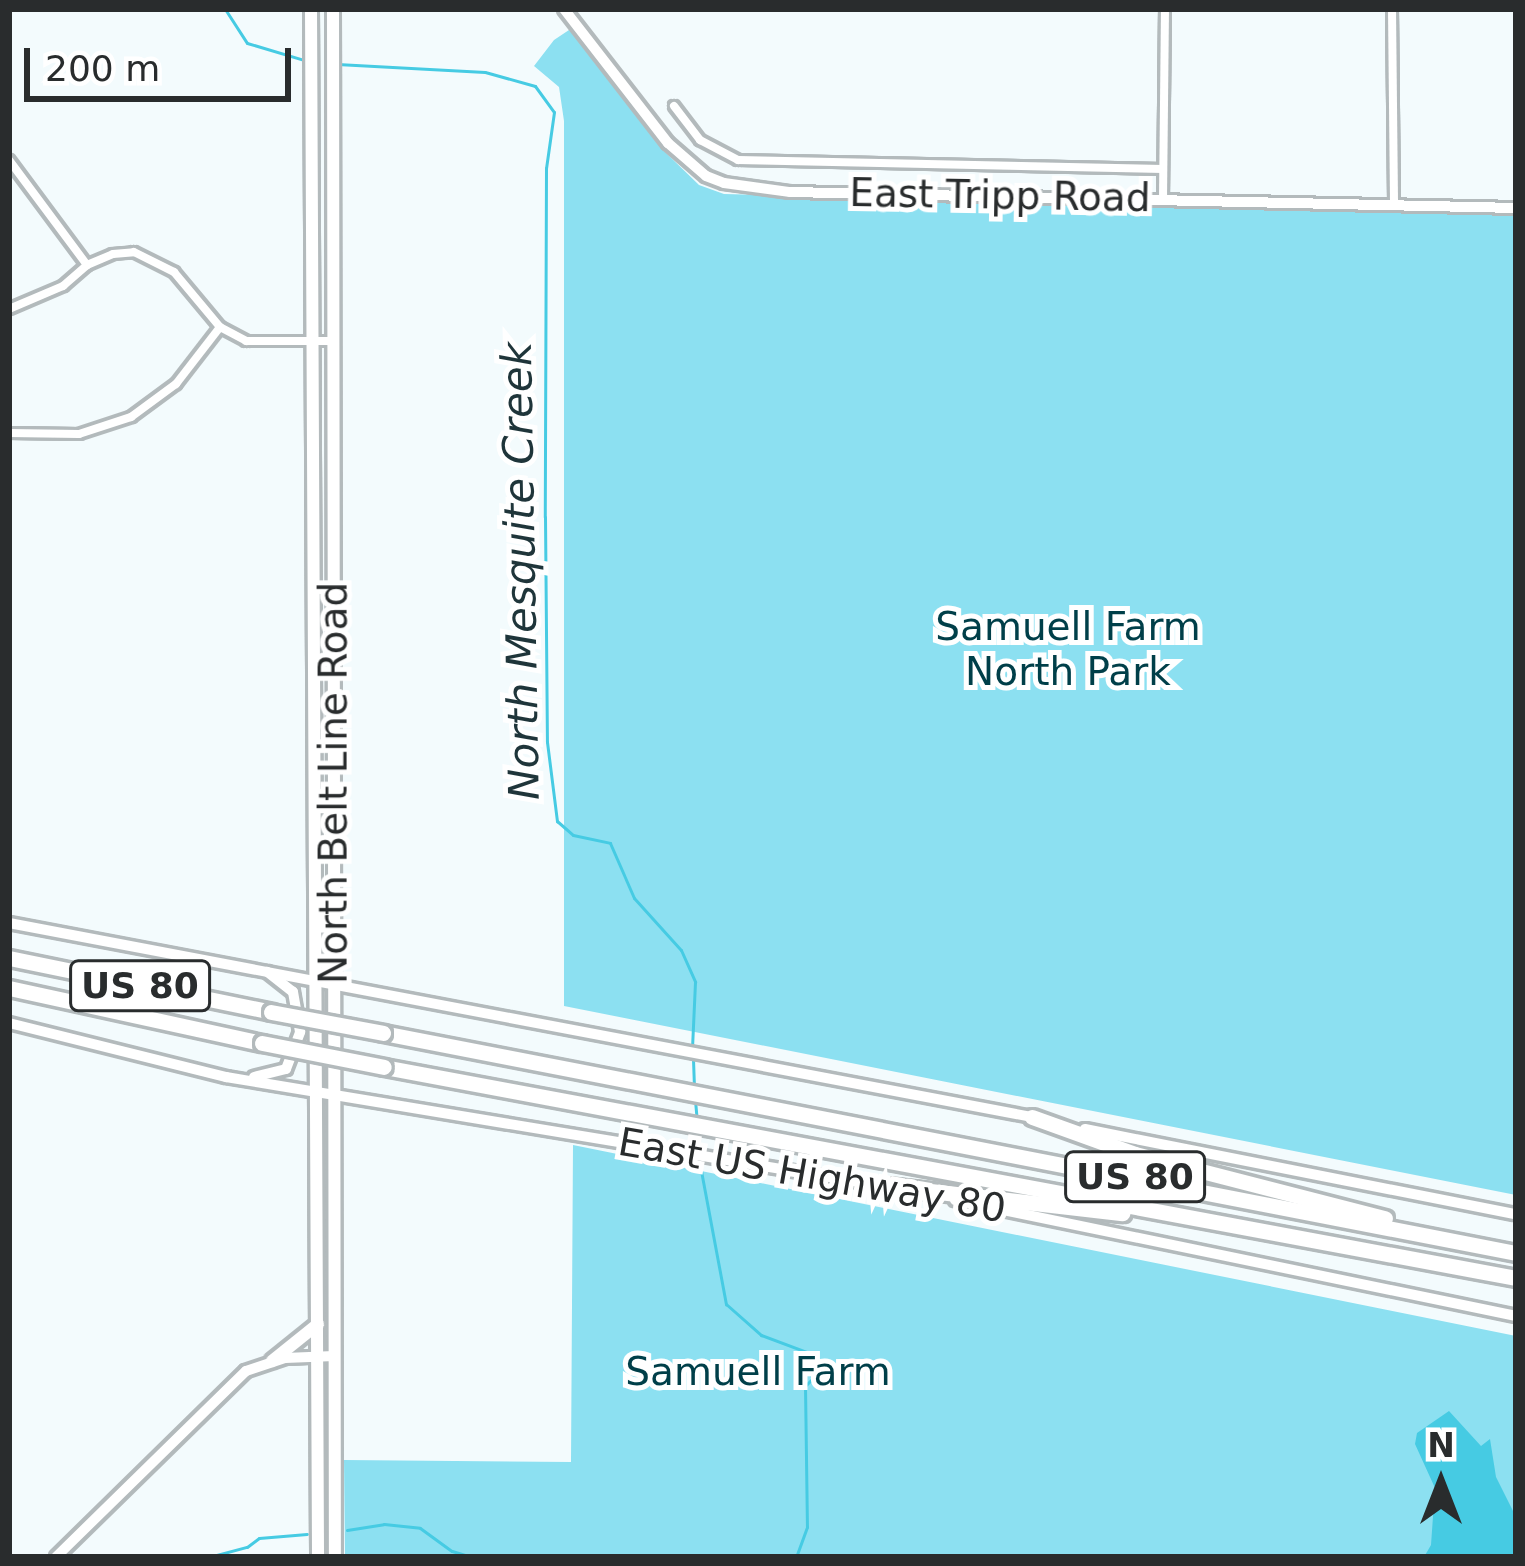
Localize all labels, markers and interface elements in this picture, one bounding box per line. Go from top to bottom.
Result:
scale bar [30,24,297,98]
text: 200 m [45,48,160,89]
street label: East Tripp Road [849,170,1151,222]
water label: North Mesquite Creek [492,342,550,800]
street label: North Belt Line Road [311,582,357,984]
park label: Samuell Farm North Park [935,605,1201,696]
road number: US 80 [68,956,212,1016]
street label: East US Highway 80 [615,1119,1009,1233]
road number: US 80 [1063,1147,1207,1207]
park label: Samuell Farm [625,1349,891,1395]
north arrow [1381,1422,1501,1542]
text: N [1427,1426,1455,1465]

